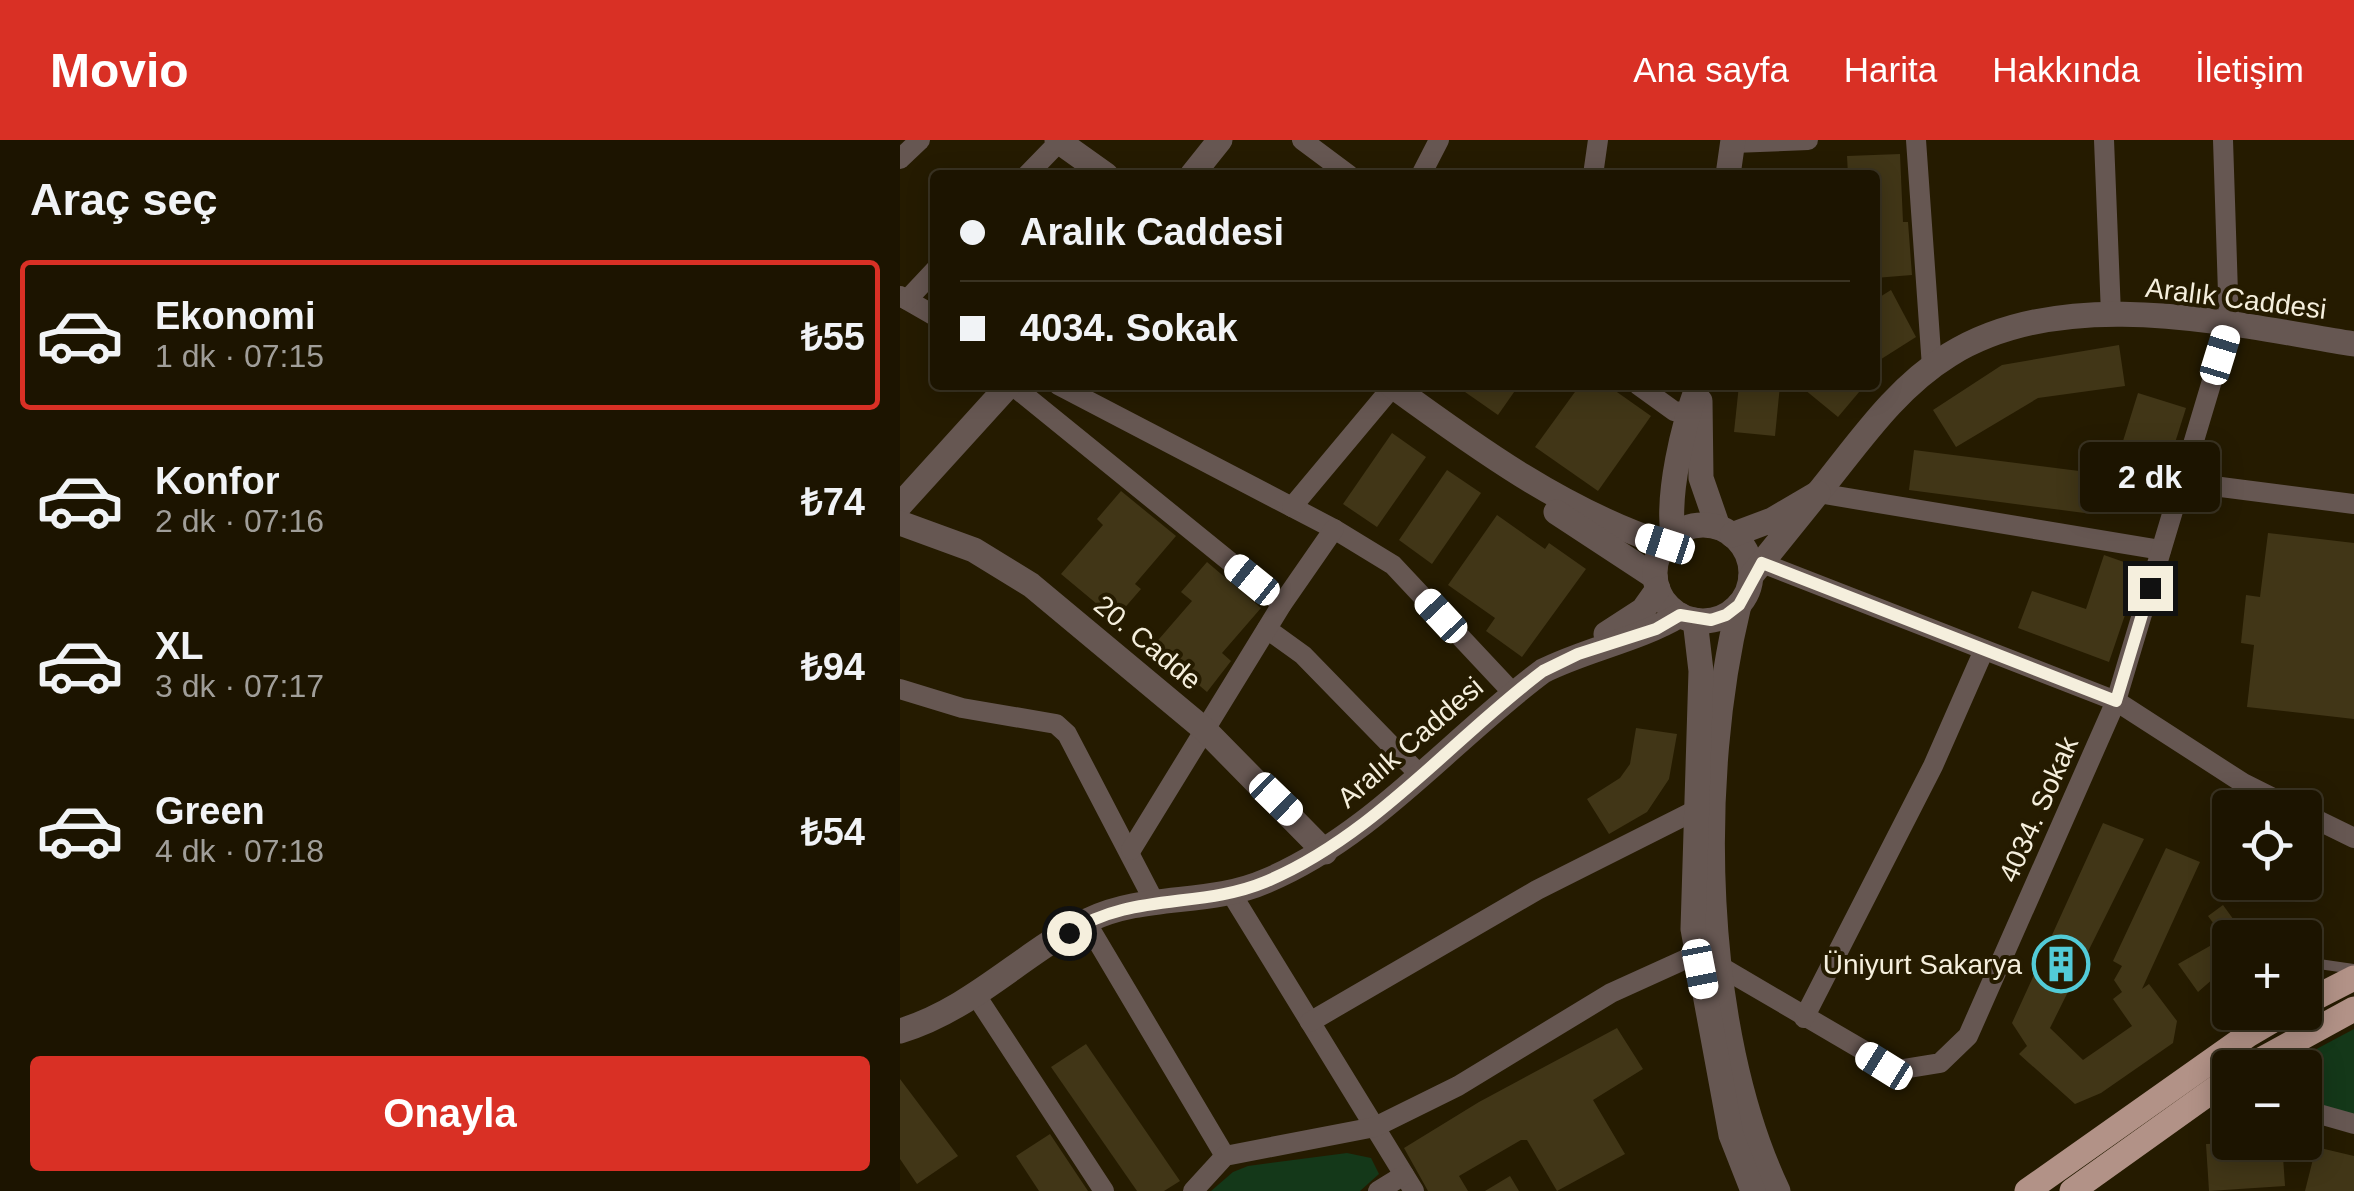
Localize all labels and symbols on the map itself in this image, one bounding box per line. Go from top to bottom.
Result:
street label: Aralık Caddesi [2144,272,2328,325]
car [2197,322,2243,388]
callout: 2 dk [2080,443,2220,513]
car [1632,520,1698,568]
car [1219,549,1285,611]
route end [2128,566,2173,611]
car [1410,584,1472,648]
street label: 20. Cadde [1088,589,1207,696]
street label: Aralık Caddesi [1331,671,1489,814]
street label: 4034. Sokak [1993,731,2085,887]
car [1244,767,1308,831]
route start [1047,911,1092,956]
building icon: Üniyurt Sakarya [2031,934,2091,994]
car [1680,937,1720,1001]
place label: Üniyurt Sakarya [1823,949,2022,980]
car [1851,1037,1917,1095]

